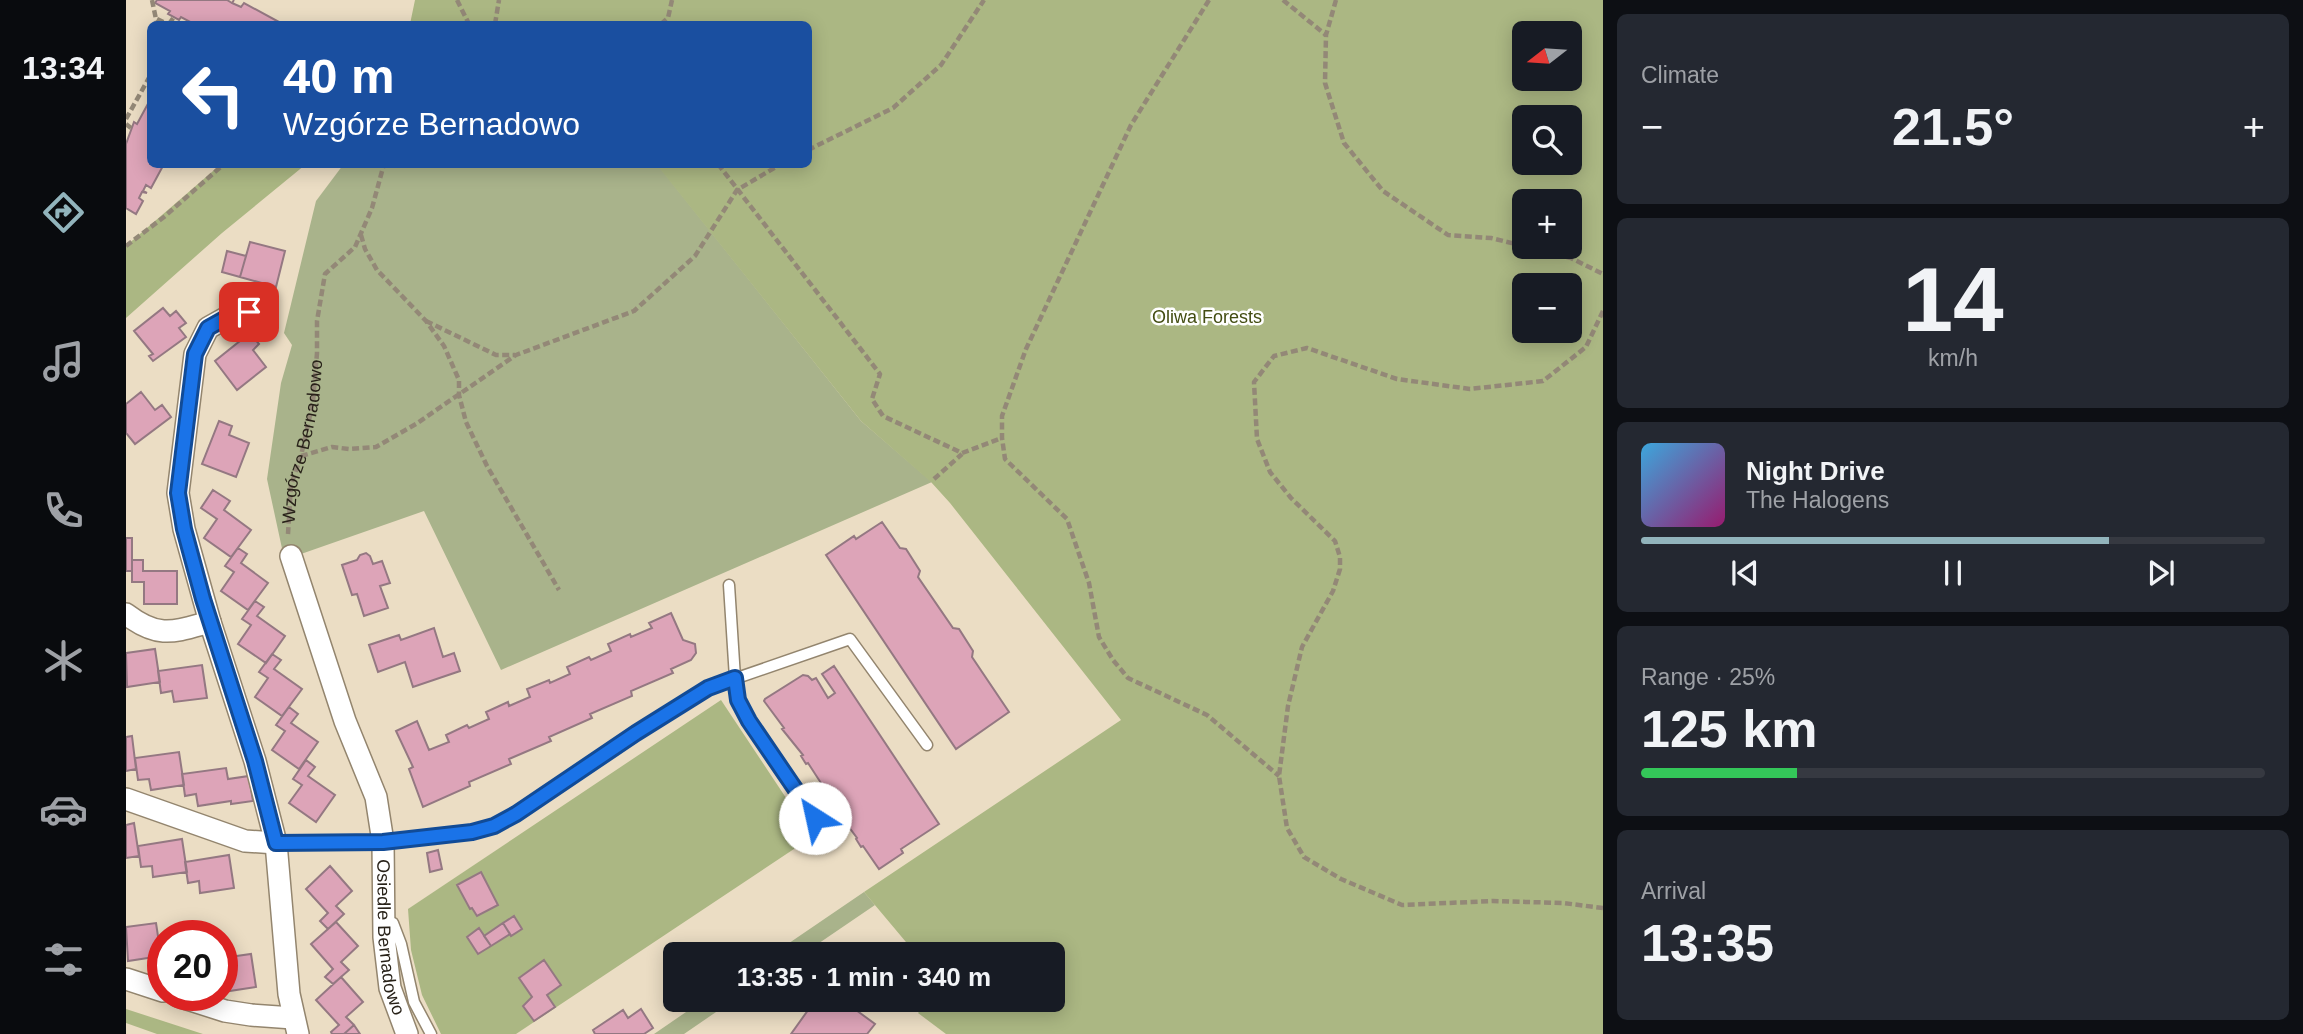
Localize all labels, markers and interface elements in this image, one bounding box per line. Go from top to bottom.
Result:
north arrow [1512,21,1582,91]
map controls [1512,21,1582,343]
icon: left [168,49,259,140]
text: 40 m [283,49,395,103]
text: 13:34 [22,50,104,86]
text: Climate [1641,62,1719,88]
text: 21.5° [1892,98,2014,156]
button: search [1512,105,1582,175]
text: Wzgórze Bernadowo [283,106,580,142]
text: − [1641,106,1663,148]
text: + [2243,106,2265,148]
icon: directions [39,188,88,237]
button: + [1512,189,1582,259]
text: 14 [1902,249,2004,350]
button: − [1512,273,1582,343]
pin [219,282,279,342]
icon: arrive [230,293,268,331]
park label: Oliwa Forests [1152,307,1262,327]
icon: music [39,337,88,386]
text: km/h [1928,345,1978,371]
street label: Wzgórze Bernadowo [279,359,326,524]
text: Night Drive [1746,456,1885,486]
icon: phone [39,486,88,535]
text: The Halogens [1746,487,1889,513]
icon: previous [1726,554,1764,592]
icon: pause [1934,554,1972,592]
icon: next [2142,554,2180,592]
icon: climate [39,636,88,685]
text: Range · 25% [1641,664,1775,690]
text: 125 km [1641,700,1817,758]
position arrow [778,781,852,855]
icon: car [39,785,88,834]
street label: Osiedle Bernadowo [373,859,409,1018]
text: Arrival [1641,878,1706,904]
text: 13:35 [1641,914,1774,972]
speed limit sign: 20 [147,920,238,1011]
icon: filters [39,935,88,984]
text: 13:35 · 1 min · 340 m [737,962,991,992]

